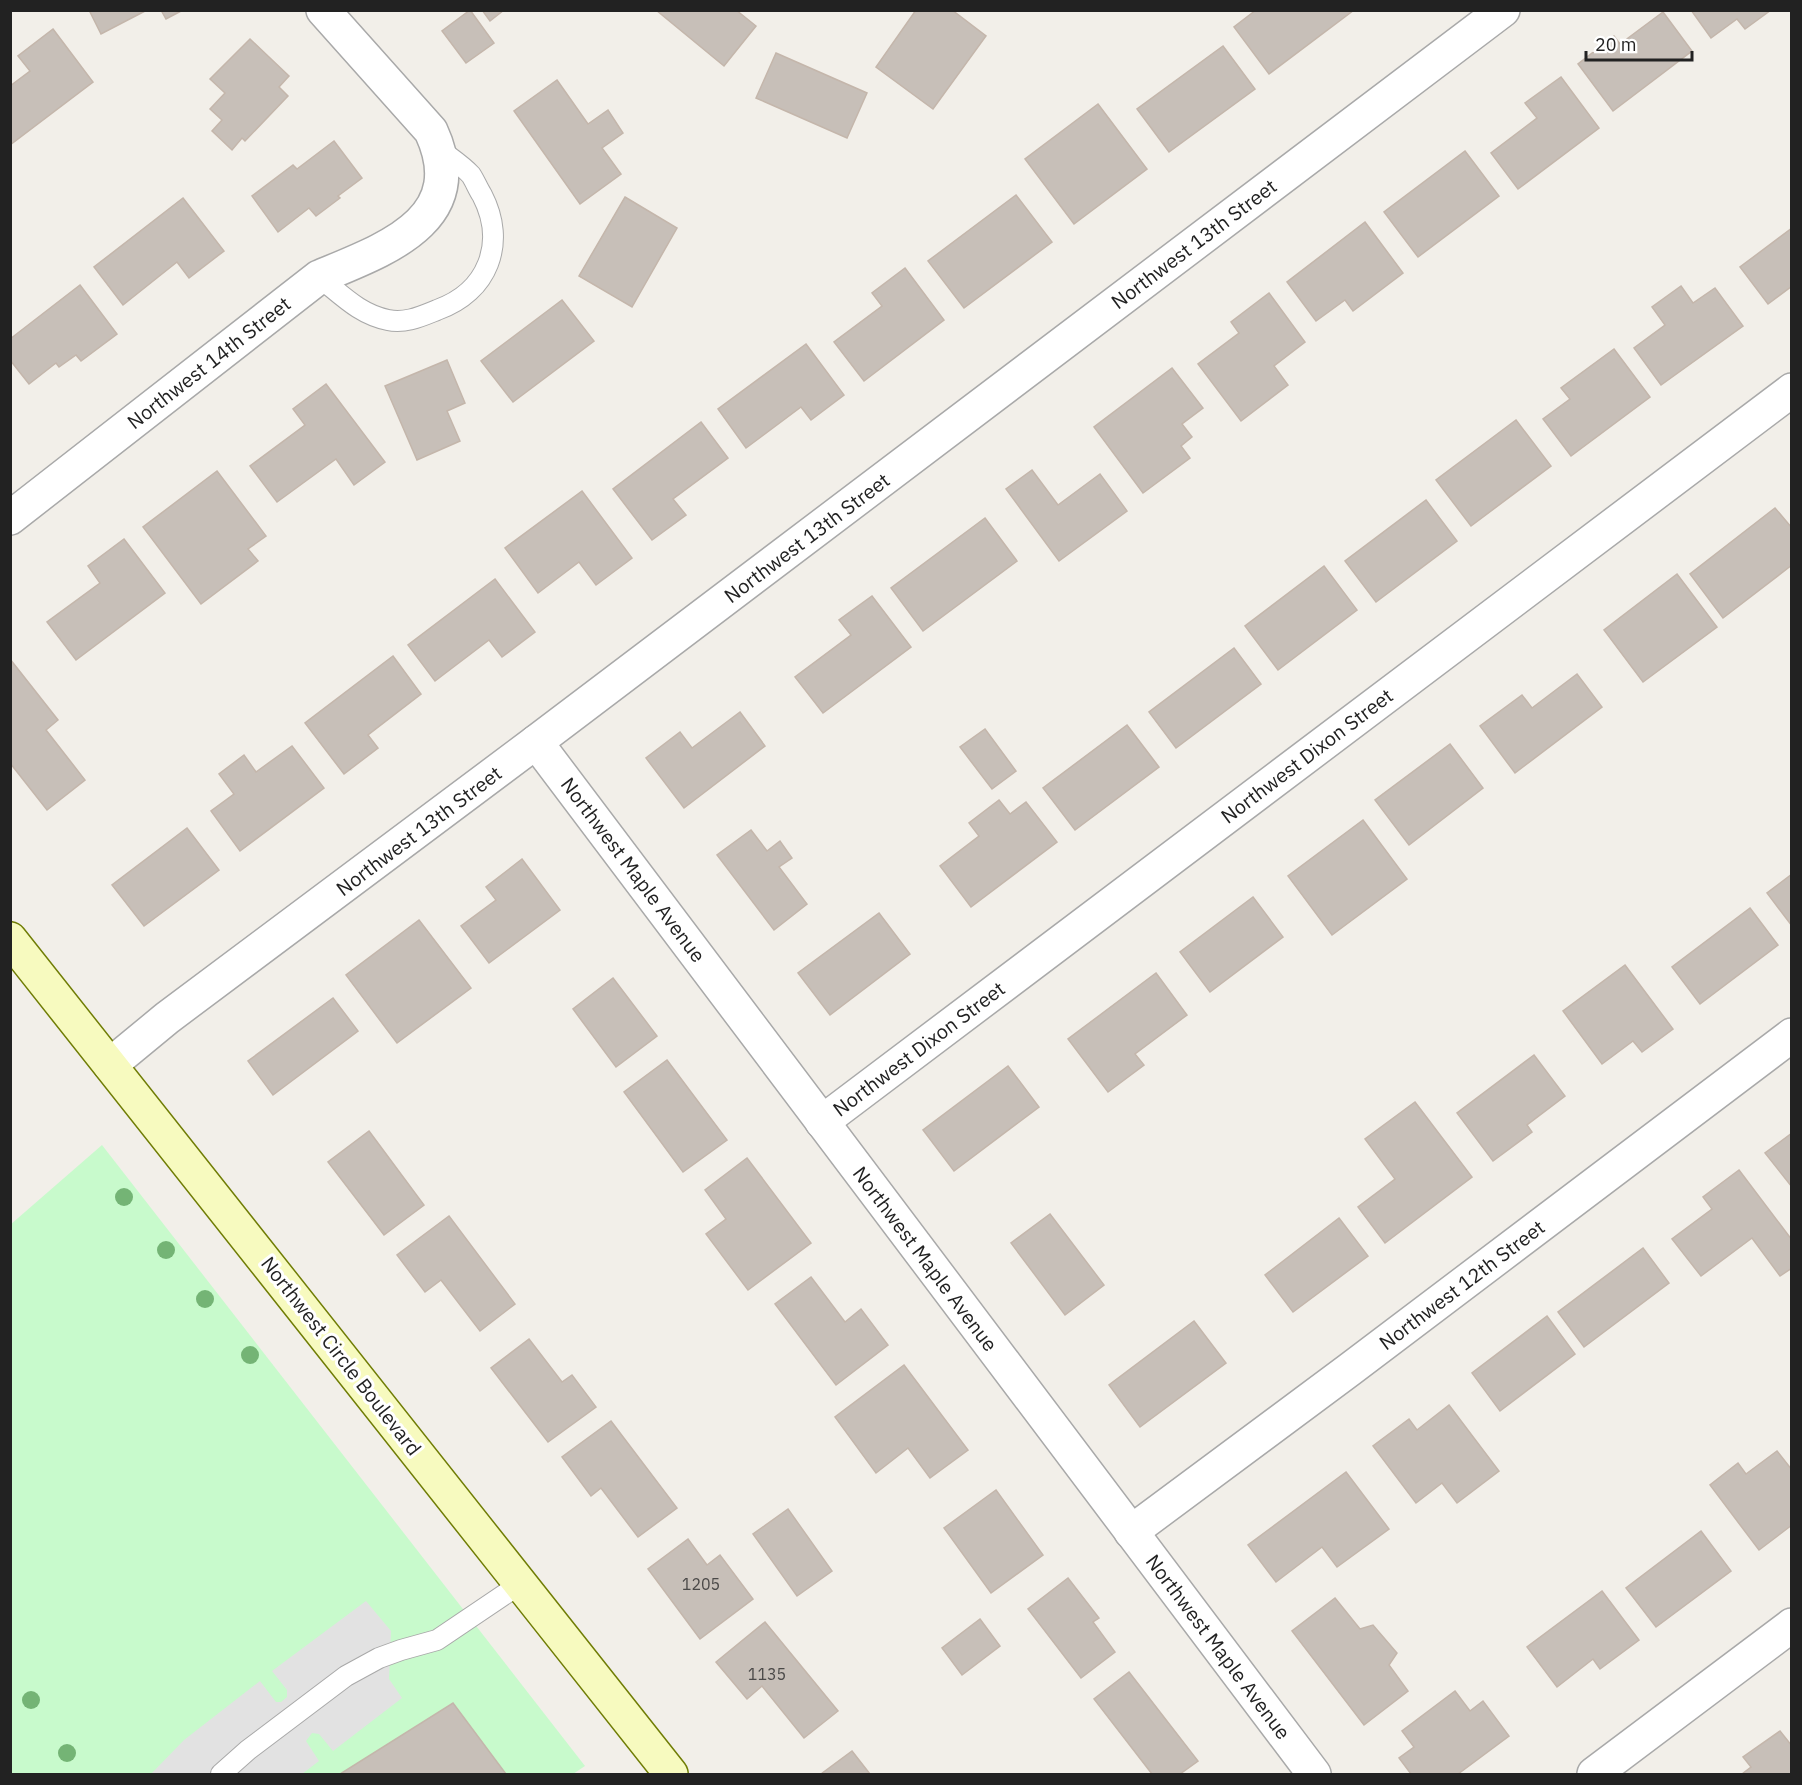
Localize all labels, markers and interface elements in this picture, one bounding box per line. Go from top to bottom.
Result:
scale bar [1586,24,1692,62]
text: 20 m [1595,33,1637,56]
street label: Northwest 13th Street [1105,172,1282,315]
street label: Northwest 14th Street [121,290,296,435]
street label: Northwest 13th Street [718,466,895,609]
street label: Northwest Dixon Street [1215,682,1398,829]
street label: Northwest 13th Street [330,759,507,902]
street label: Northwest Maple Avenue [555,772,712,968]
street label: Northwest Dixon Street [827,975,1010,1122]
street label: Northwest Maple Avenue [847,1161,1004,1357]
street label: Northwest 12th Street [1373,1213,1550,1356]
street label: Northwest Circle Boulevard [255,1251,428,1461]
street label: Northwest Maple Avenue [1140,1549,1297,1745]
house number: 1205 [682,1574,720,1594]
house number: 1135 [748,1664,786,1684]

